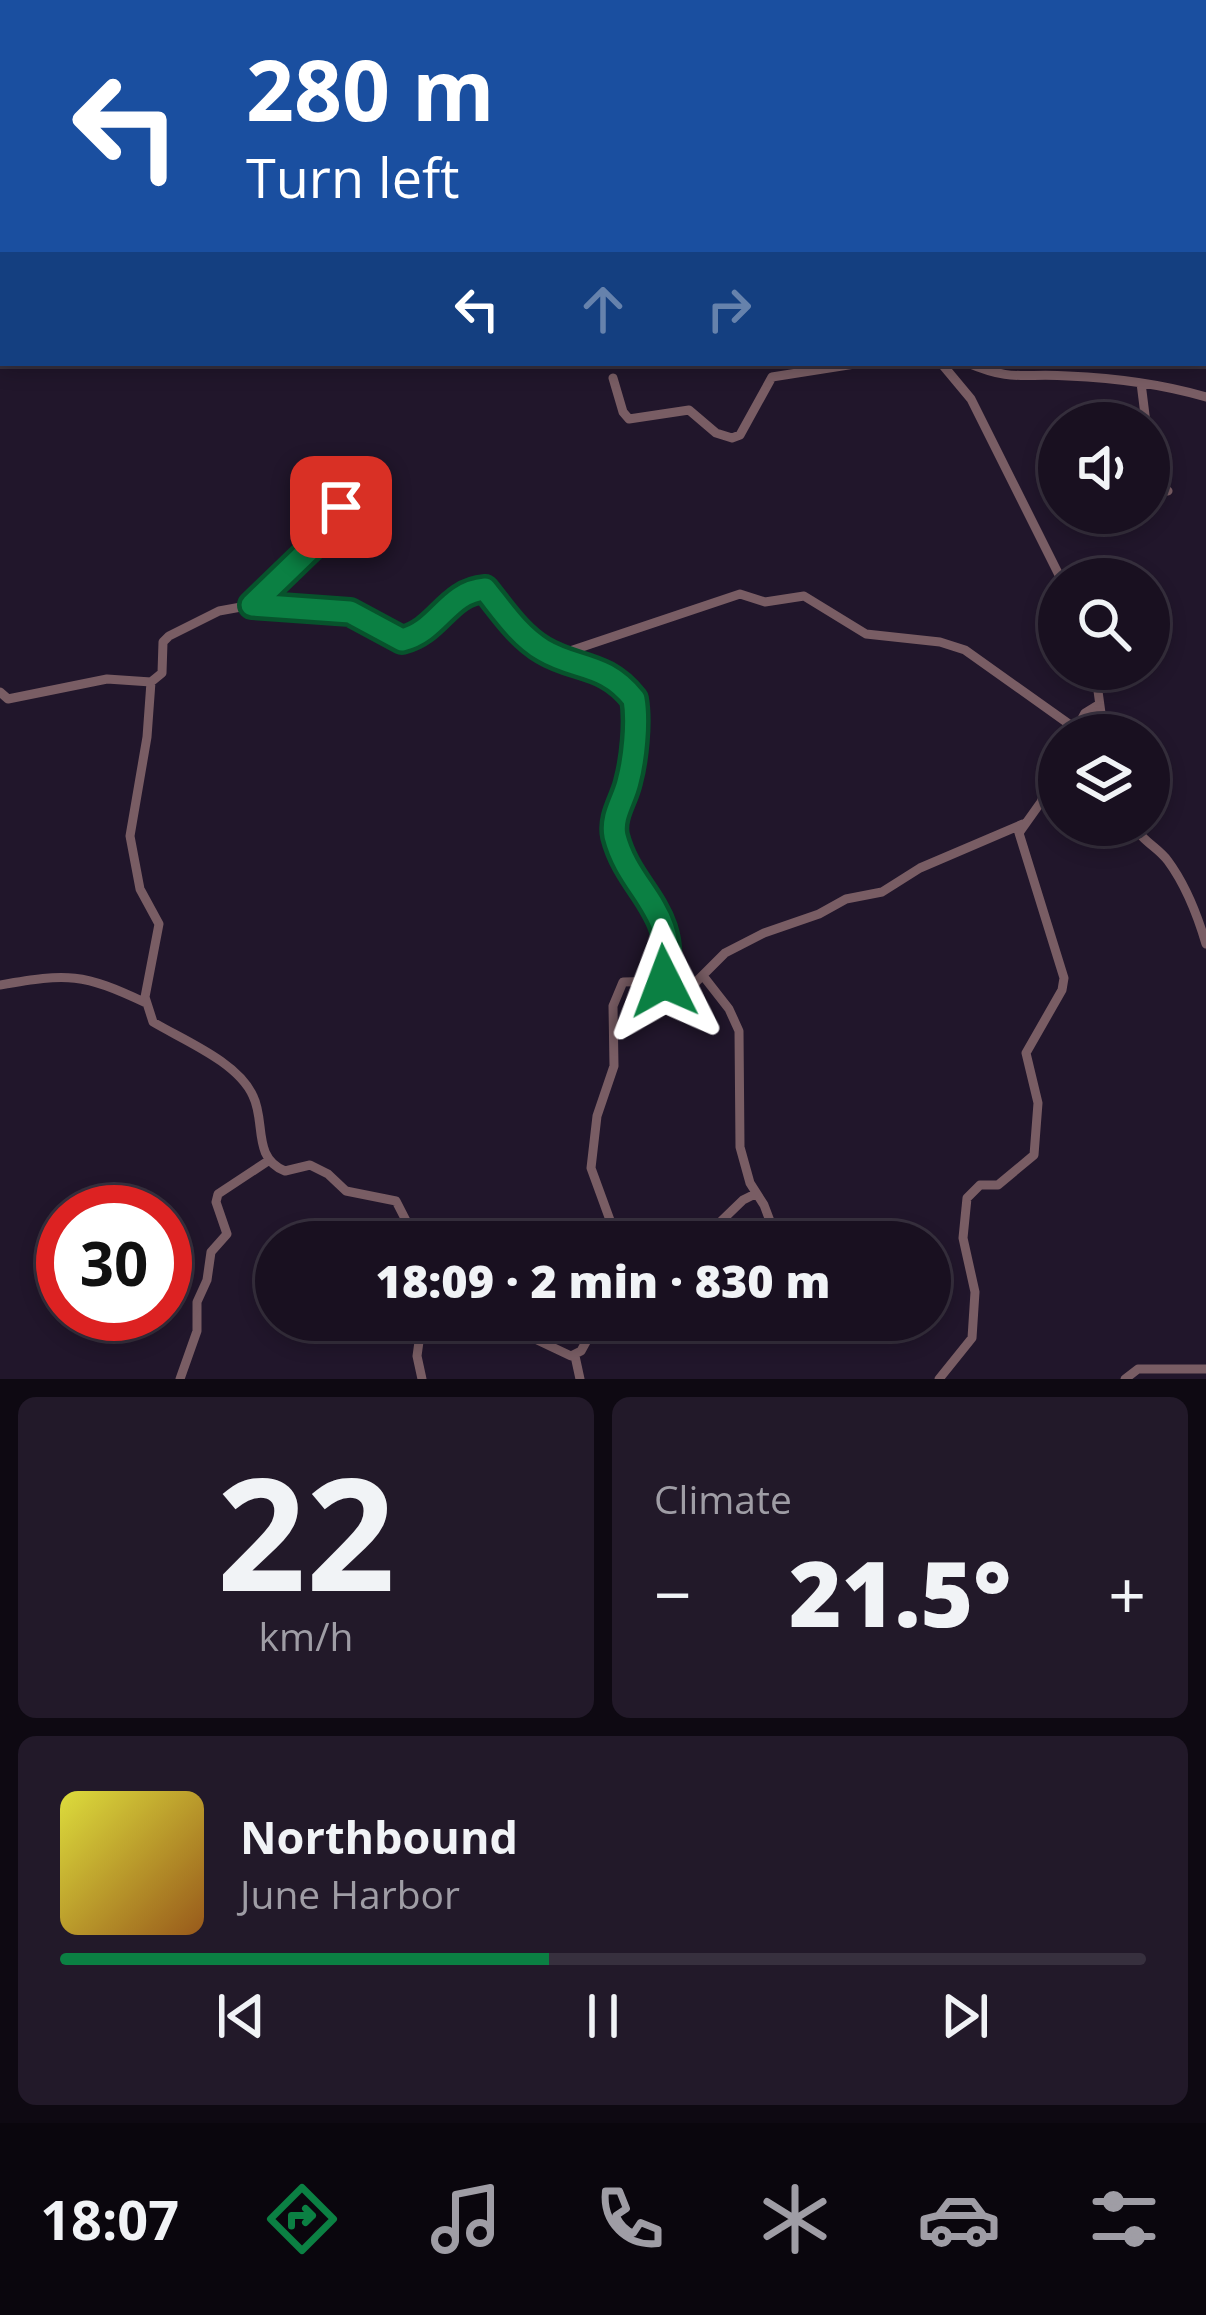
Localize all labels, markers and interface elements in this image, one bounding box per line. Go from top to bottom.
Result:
text: 280 m [246,31,494,146]
icon: left [48,48,204,204]
text: Turn left [246,140,459,214]
icon: left [444,276,510,342]
icon: ahead [570,276,636,342]
icon: right [696,276,762,342]
map controls [1038,402,1170,846]
button: sound [1038,402,1170,534]
pin [290,456,392,558]
icon: arrive [308,474,374,540]
button: search [1038,558,1170,690]
button: layers [1038,714,1170,846]
position arrow [601,918,727,1044]
speed limit sign: 30 [36,1185,192,1341]
text: 18:09 · 2 min · 830 m [376,1250,830,1311]
text: 22 [217,1424,395,1637]
text: Climate [654,1472,792,1525]
text: 21.5° [789,1531,1011,1653]
text: − [654,1548,692,1638]
text: + [1108,1548,1146,1638]
text: km/h [259,1609,353,1662]
text: Northbound [240,1806,518,1867]
text: June Harbor [240,1867,460,1920]
icon: previous [208,1983,274,2049]
icon: pause [570,1983,636,2049]
icon: next [932,1983,998,2049]
icon: directions [260,2177,344,2261]
icon: music [424,2177,508,2261]
icon: phone [588,2177,672,2261]
icon: climate [753,2177,837,2261]
icon: car [917,2177,1001,2261]
icon: filters [1082,2177,1166,2261]
text: 18:07 [40,2182,179,2256]

